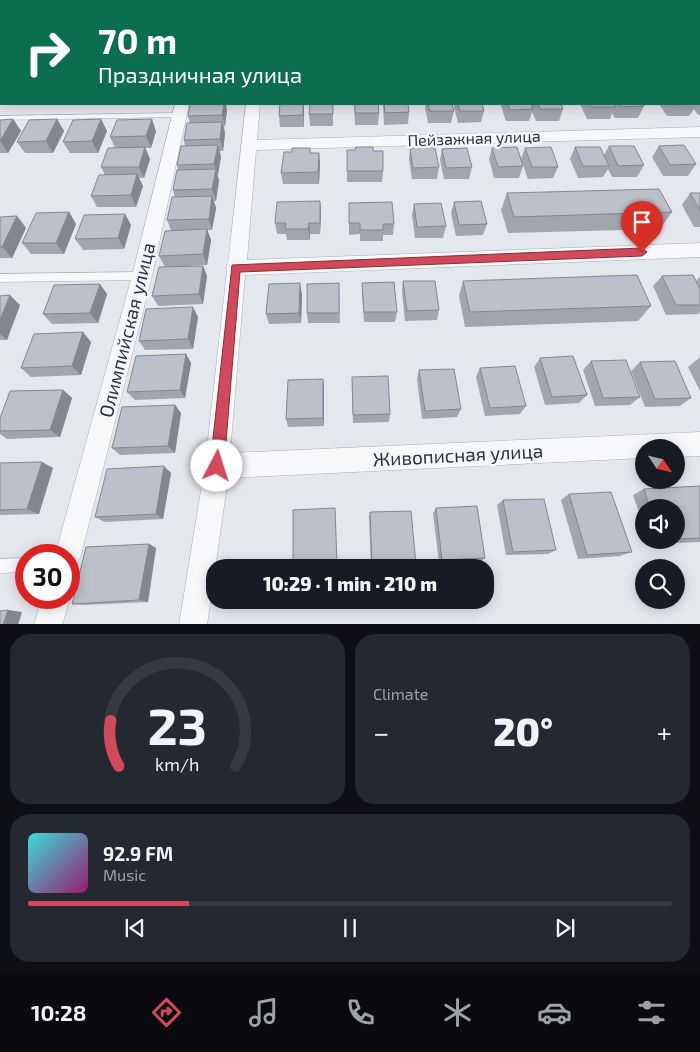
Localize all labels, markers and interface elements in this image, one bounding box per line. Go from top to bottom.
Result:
text: 70 m [98,19,177,61]
icon: right [15,20,80,85]
text: Праздничная улица [98,61,302,87]
street label: Пейзажная улица [407,126,541,150]
pin [621,201,663,252]
icon: arrive [628,208,656,236]
street label: Олимпийская улица [94,240,160,420]
position arrow [190,439,242,491]
street label: Живописная улица [372,439,544,471]
north arrow [635,439,685,489]
map controls [635,439,685,609]
button: sound [635,499,685,549]
speed limit sign: 30 [15,544,80,609]
button: search [635,559,685,609]
text: 10:29 · 1 min · 210 m [263,572,437,595]
text: Climate [373,684,428,703]
text: 23 [148,693,207,755]
text: 20° [493,708,553,754]
text: − [373,715,389,749]
text: + [657,715,672,749]
text: km/h [155,753,200,775]
text: 92.9 FM [103,842,173,865]
text: Music [103,865,146,884]
icon: previous [121,914,149,942]
icon: pause [336,914,364,942]
icon: next [551,914,579,942]
icon: directions [149,995,184,1030]
icon: music [246,995,281,1030]
icon: phone [343,995,378,1030]
icon: climate [440,995,475,1030]
icon: car [537,995,572,1030]
icon: filters [634,995,669,1030]
text: 10:28 [31,999,87,1025]

